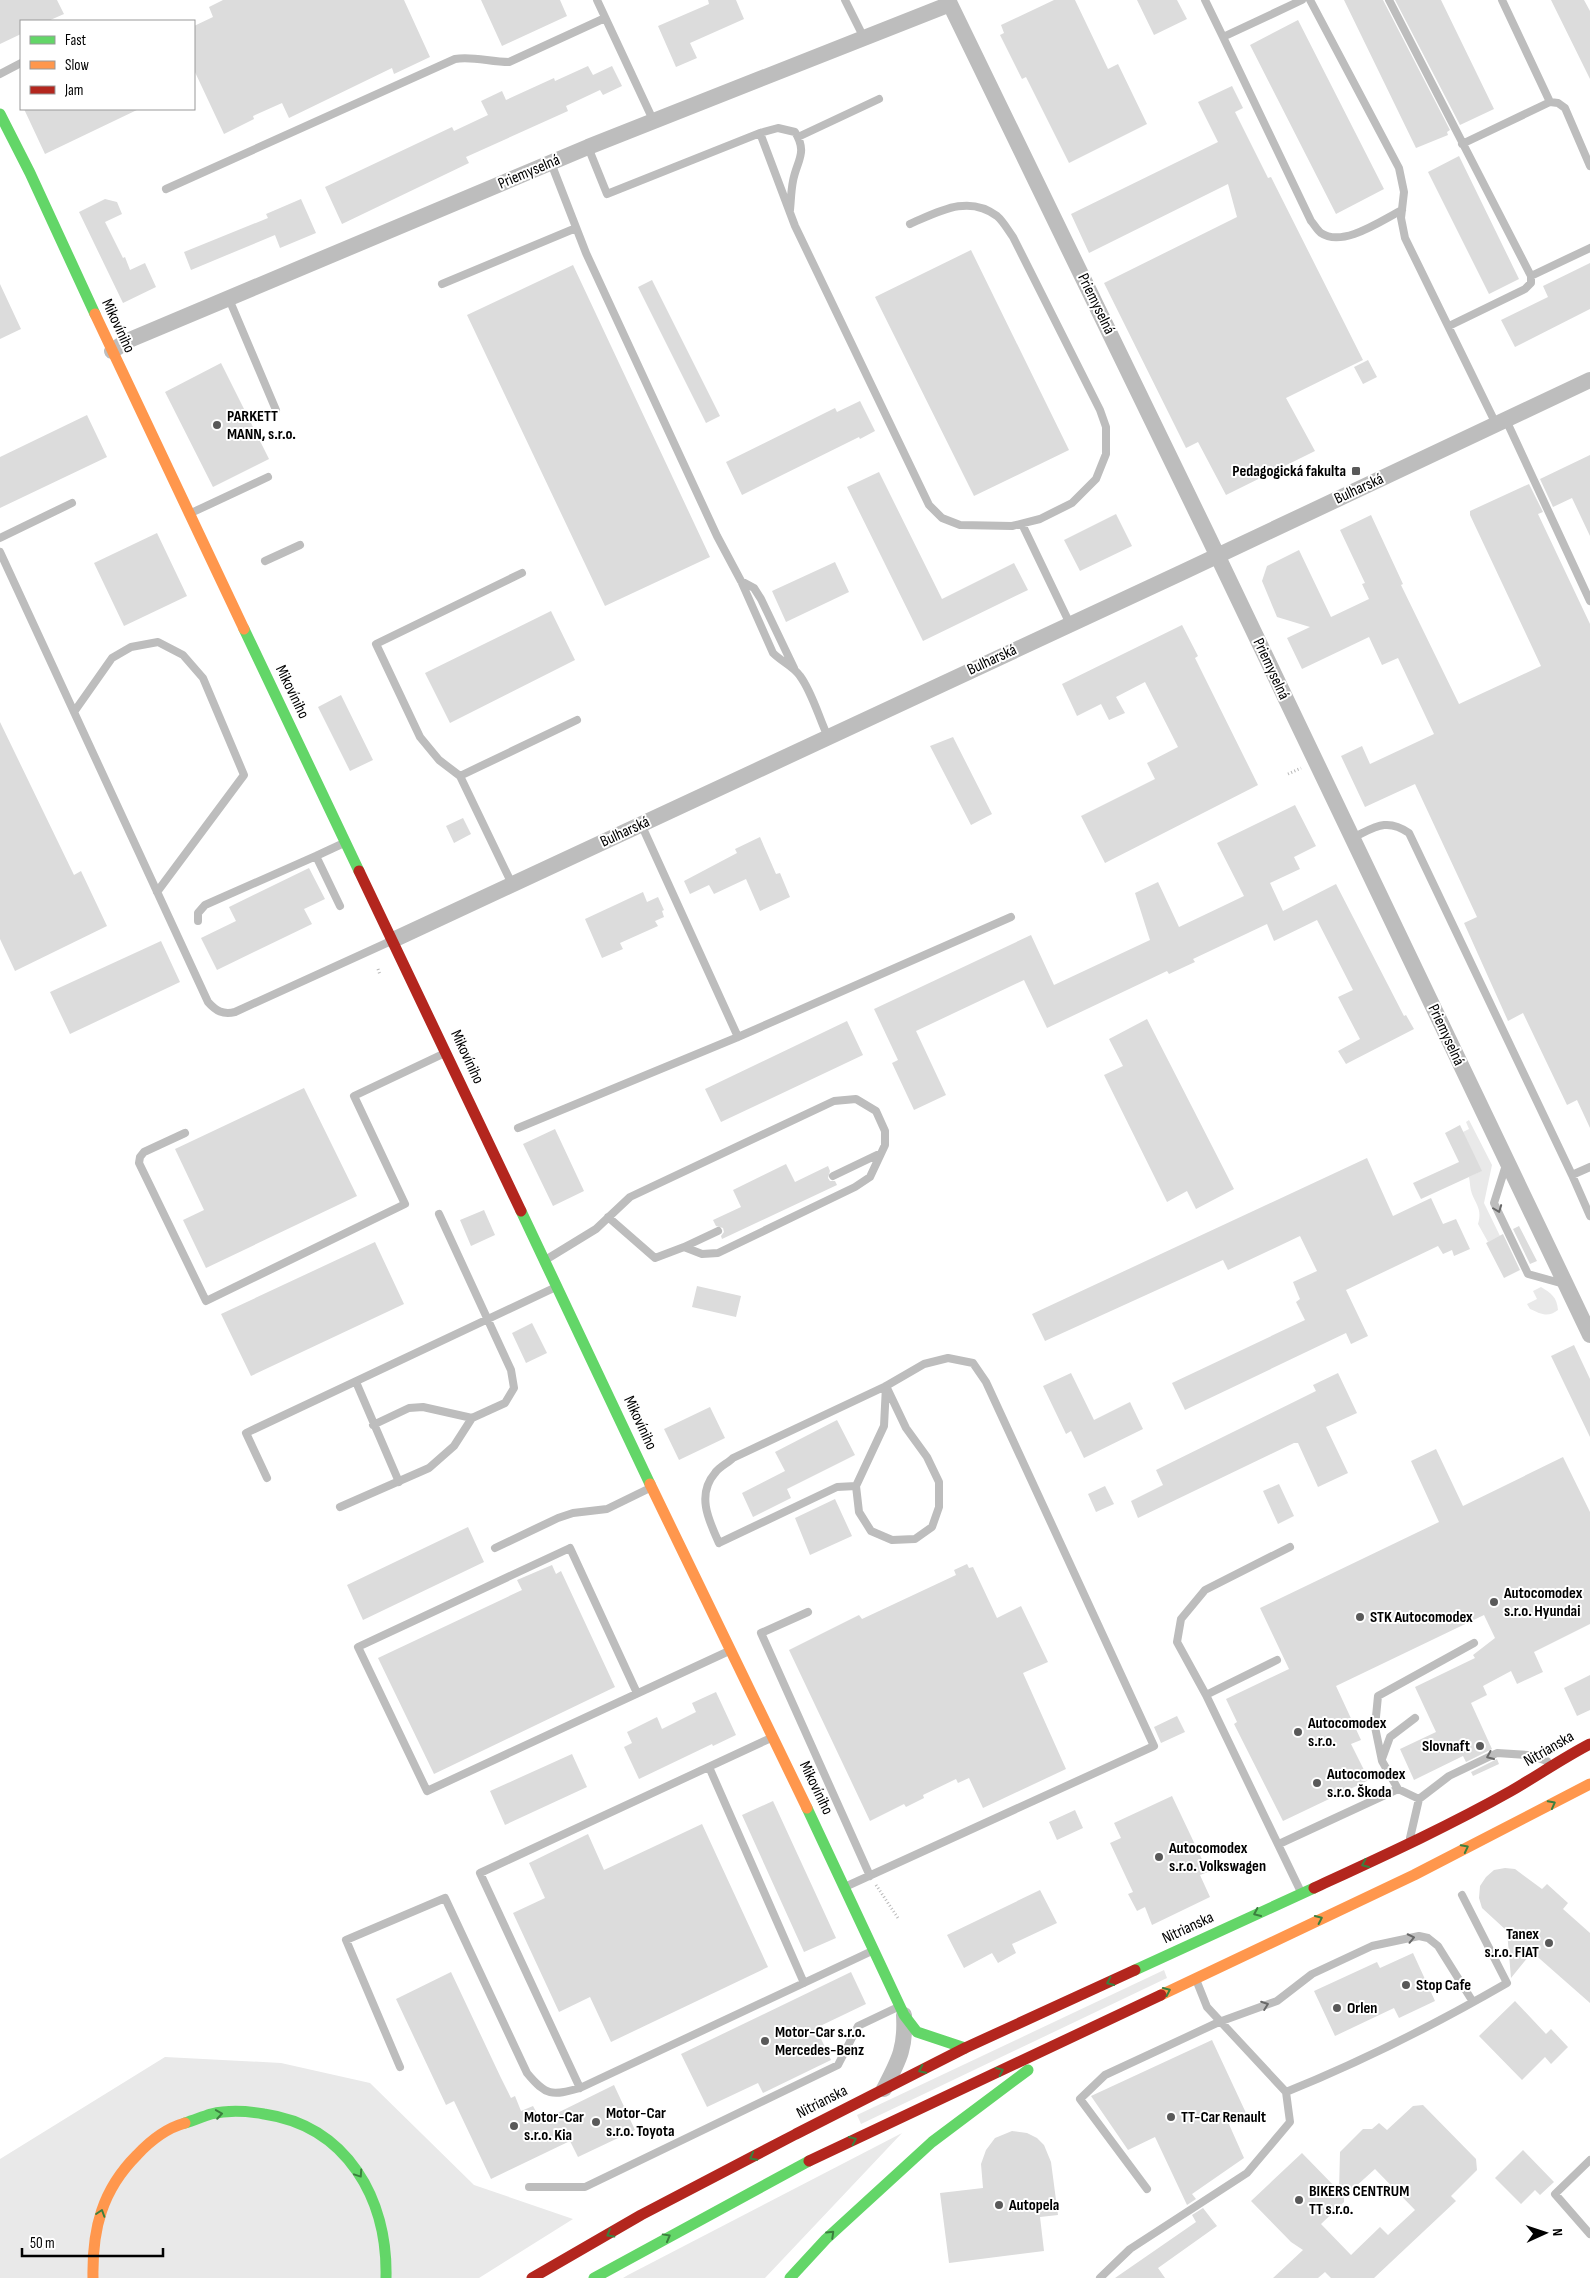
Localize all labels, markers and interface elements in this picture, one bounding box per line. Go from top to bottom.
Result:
legend [20,20,195,110]
text: Fast [65,31,87,50]
text: Slow [65,56,89,75]
text: Jam [64,81,83,100]
street label: Priemyselná [495,150,563,194]
street label: Priemyselná [1073,270,1119,338]
street label: Mikovíniho [97,296,139,356]
place label: PARKETT MANN, s.r.o. [227,407,296,444]
marker: PARKETT MANN, s.r.o. [211,419,223,431]
place label: Pedagogická fakulta [1232,462,1346,481]
marker: Pedagogická fakulta [1350,465,1362,477]
street label: Bulharská [1331,469,1387,509]
street label: Priemyselná [1249,635,1293,703]
street label: Bulharská [964,640,1020,680]
street label: Mikovíniho [271,662,313,722]
street label: Bulharská [597,812,653,852]
street label: Priemyselná [1424,1001,1468,1069]
street label: Mikovíniho [446,1027,488,1087]
one-way arrow [1492,1204,1502,1213]
street label: Mikovíniho [619,1393,661,1453]
place label: Autocomodex s.r.o. Hyundai [1503,1584,1583,1621]
marker: Autocomodex s.r.o. Hyundai [1488,1596,1500,1608]
place label: STK Autocomodex [1370,1608,1473,1627]
marker: STK Autocomodex [1354,1611,1366,1623]
place label: Autocomodex s.r.o. [1307,1714,1387,1751]
marker: Autocomodex s.r.o. [1292,1726,1304,1738]
street label: Nitrianska [1521,1727,1577,1771]
place label: Slovnaft [1422,1737,1470,1756]
marker: Slovnaft [1474,1740,1486,1752]
one-way arrow [1486,1750,1495,1761]
street label: Mikovíniho [795,1758,837,1818]
place label: Autocomodex s.r.o. Škoda [1326,1765,1406,1802]
marker: Autocomodex s.r.o. Škoda [1311,1777,1323,1789]
one-way arrow [1547,1800,1556,1810]
place label: Autocomodex s.r.o. Volkswagen [1168,1839,1266,1876]
one-way arrow [1460,1844,1469,1855]
marker: Autocomodex s.r.o. Volkswagen [1153,1851,1165,1863]
one-way arrow [1361,1858,1370,1868]
one-way arrow [1253,1907,1262,1918]
street label: Nitrianska [1159,1908,1217,1948]
one-way arrow [1314,1915,1323,1926]
place label: Tanex s.r.o. FIAT [1485,1925,1539,1962]
one-way arrow [1406,1933,1415,1943]
marker: Tanex s.r.o. FIAT [1543,1937,1555,1949]
one-way arrow [1106,1975,1115,1986]
place label: Stop Cafe [1416,1976,1471,1995]
marker: Stop Cafe [1400,1979,1412,1991]
one-way arrow [1162,1987,1171,1997]
place label: Orlen [1347,1999,1377,2018]
one-way arrow [1260,2001,1269,2011]
marker: Orlen [1331,2002,1343,2014]
place label: Motor-Car s.r.o. Mercedes-Benz [775,2023,865,2060]
marker: Motor-Car s.r.o. Mercedes-Benz [759,2035,771,2047]
one-way arrow [918,2064,927,2074]
one-way arrow [995,2066,1004,2077]
street label: Nitrianska [793,2081,851,2123]
place label: Motor-Car s.r.o. Toyota [606,2104,675,2141]
place label: Motor-Car s.r.o. Kia [524,2108,584,2145]
place label: TT-Car Renault [1181,2108,1266,2127]
one-way arrow [215,2109,223,2120]
marker: TT-Car Renault [1165,2111,1177,2123]
marker: Motor-Car s.r.o. Toyota [590,2116,602,2128]
marker: Motor-Car s.r.o. Kia [508,2120,520,2132]
one-way arrow [848,2136,857,2146]
one-way arrow [749,2151,758,2161]
one-way arrow [353,2168,362,2177]
place label: BIKERS CENTRUM TT s.r.o. [1309,2182,1409,2219]
marker: BIKERS CENTRUM TT s.r.o. [1293,2194,1305,2206]
place label: Autopela [1008,2196,1059,2215]
marker: Autopela [993,2199,1005,2211]
north arrow [1520,2208,1570,2258]
one-way arrow [95,2209,105,2218]
scale bar [22,2226,164,2258]
one-way arrow [606,2227,615,2237]
text: N [1549,2228,1566,2237]
one-way arrow [825,2230,834,2239]
one-way arrow [661,2233,670,2243]
text: 50 m [30,2234,55,2253]

